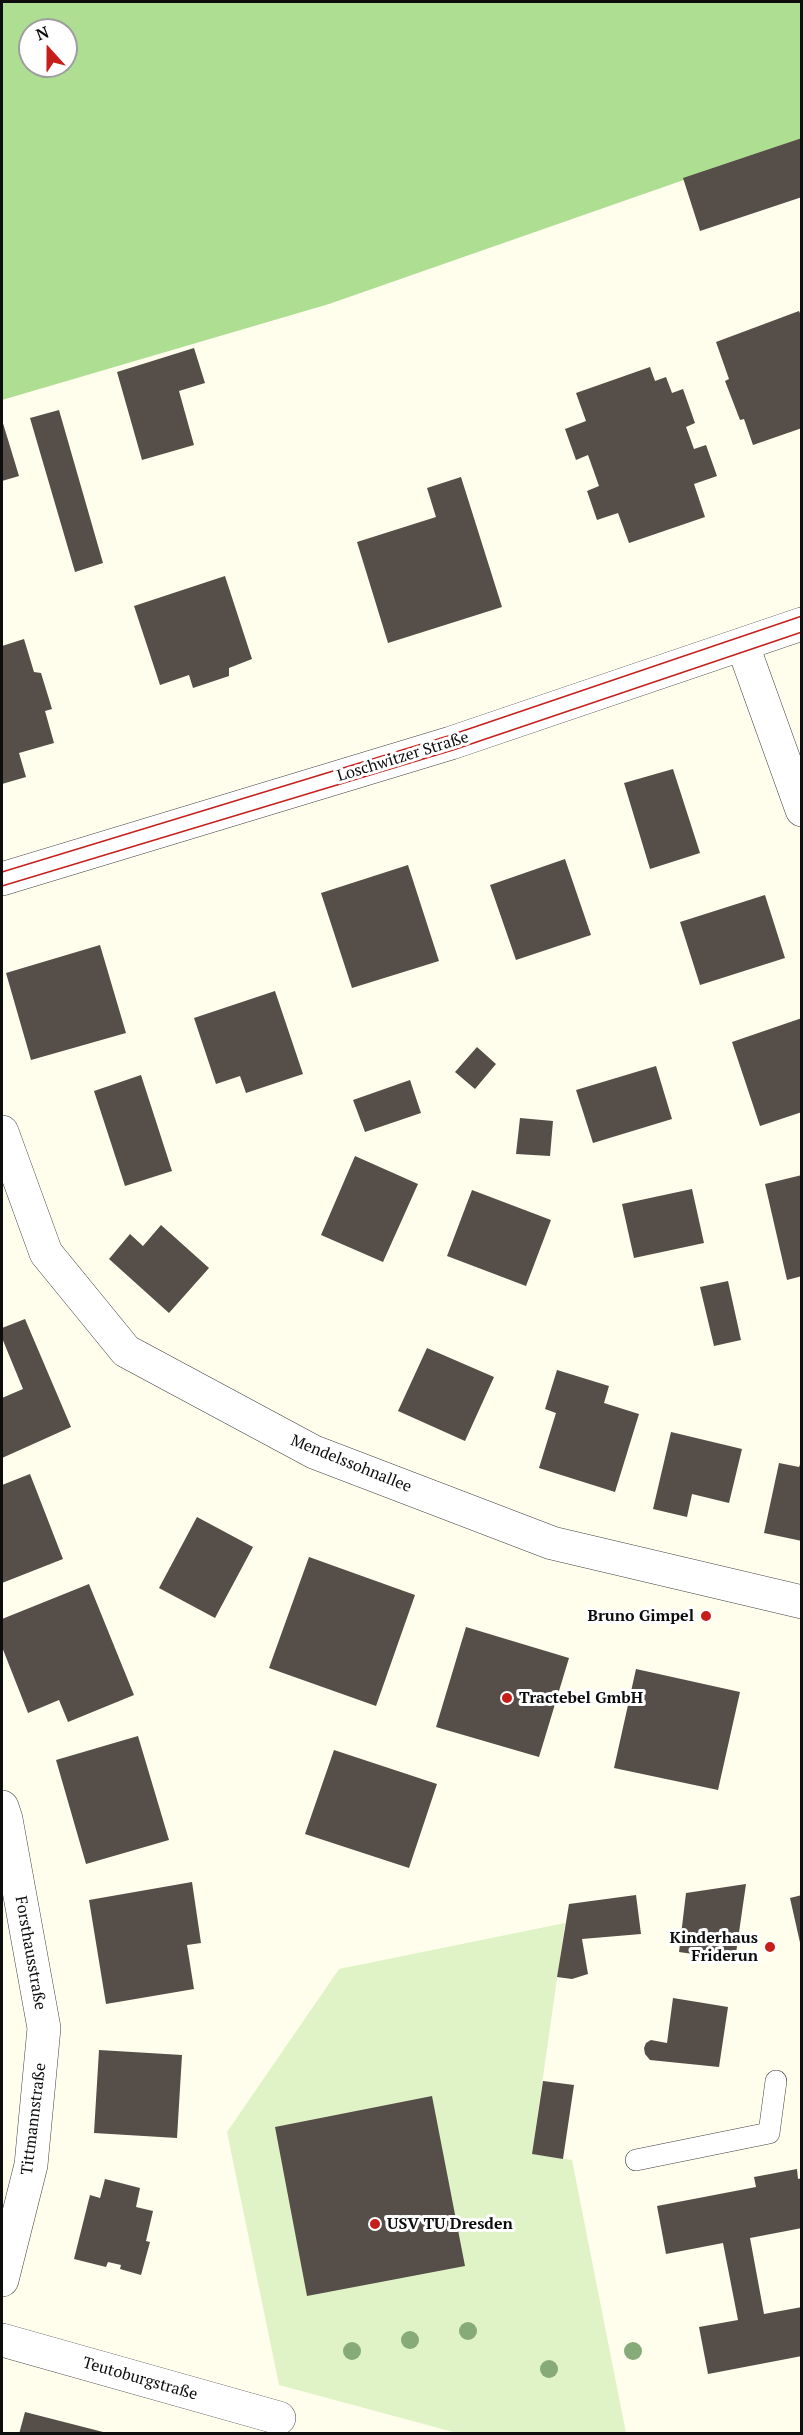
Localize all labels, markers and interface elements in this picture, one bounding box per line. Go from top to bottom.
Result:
north arrow [18,18,78,78]
text: N [33,21,52,46]
street label: Loschwitzer Straße [335,728,471,786]
street label: Mendelssohnallee [288,1431,414,1497]
place label: Bruno Gimpel [588,1606,694,1626]
marker: Bruno Gimpel [699,1609,713,1623]
place label: Tractebel GmbH [519,1688,643,1708]
marker: Tractebel GmbH [500,1691,514,1705]
street label: Forsthausstraße [11,1894,49,2012]
place label: Kinderhaus Friderun [670,1928,758,1966]
marker: Kinderhaus Friderun [763,1940,777,1954]
street label: Tittmannstraße [18,2062,50,2176]
place label: USV TU Dresden [387,2214,513,2234]
marker: USV TU Dresden [368,2217,382,2231]
street label: Teutoburgstraße [80,2353,200,2405]

